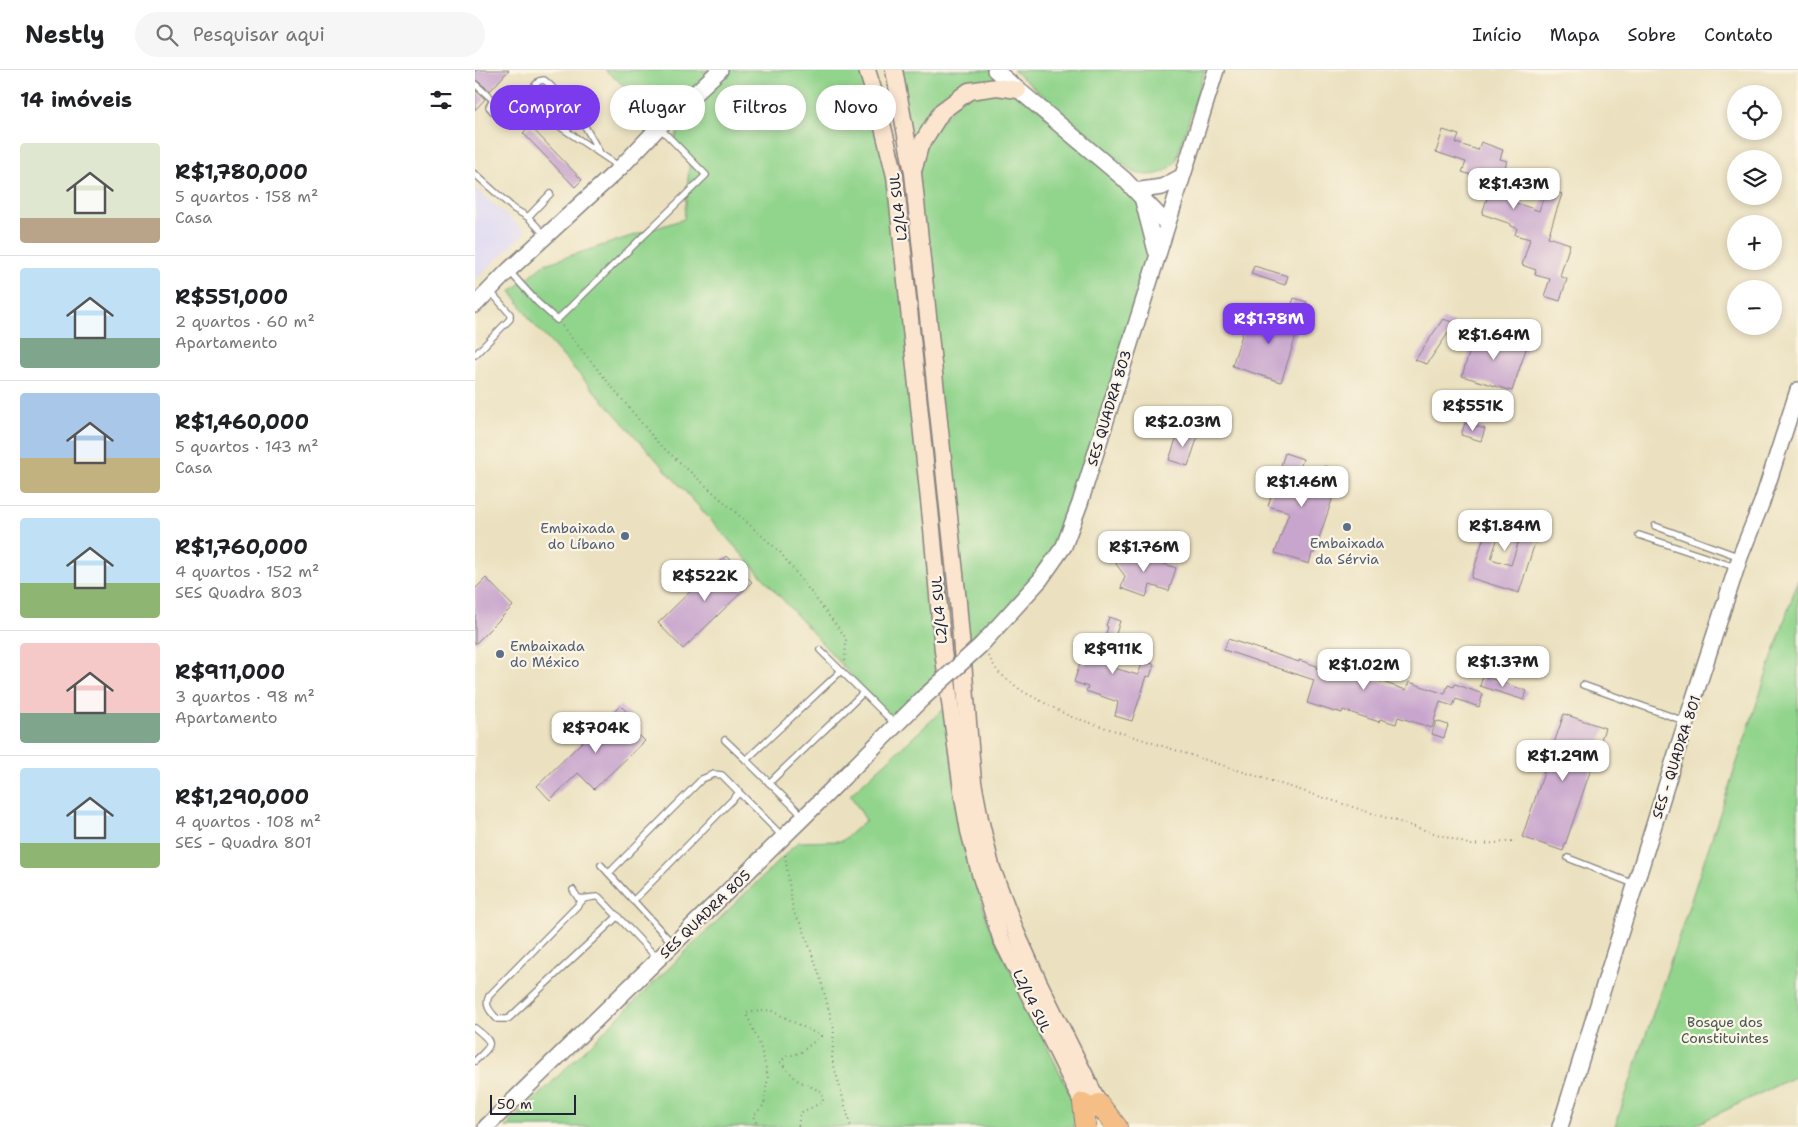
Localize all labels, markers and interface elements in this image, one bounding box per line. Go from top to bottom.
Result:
search box [135,12,485,57]
text: Nestly [25,19,105,51]
icon: search [153,21,181,49]
text: Pesquisar aqui [193,22,325,47]
text: Início [1472,23,1522,47]
text: Mapa [1550,23,1599,47]
text: Sobre [1627,23,1676,47]
text: Contato [1704,23,1773,47]
chip: Comprar [490,85,600,130]
chip: Alugar [610,85,705,130]
chip: Filtros [715,85,806,130]
chip: Novo [816,85,896,130]
map controls [1727,85,1782,335]
button: locate [1727,85,1782,140]
text: 14 imóveis [20,86,132,114]
icon: filters [427,86,455,114]
button: layers [1727,150,1782,205]
text: R$1,780,000 [175,158,308,186]
icon: home [60,163,120,223]
pin: R$1.43M [1468,168,1560,210]
street label: L2/L4 SUL [885,172,911,242]
text: R$1.43M [1479,173,1549,194]
text: 5 quartos · 158 m² [175,186,318,207]
text: Casa [175,207,212,228]
button: + [1727,215,1782,270]
button: − [1727,280,1782,335]
text: R$551,000 [175,283,288,311]
icon: home [60,288,120,348]
pin: R$1.78M [1223,302,1315,345]
text: R$1.78M [1234,308,1304,329]
text: 2 quartos · 60 m² [175,311,315,332]
pin: R$1.64M [1448,318,1540,361]
text: R$1.64M [1458,324,1530,345]
text: Apartamento [175,332,277,353]
street label: SES QUADRA 803 [1083,348,1135,468]
pin: R$551K [1432,390,1514,432]
text: R$551K [1443,395,1503,416]
pin: R$2.03M [1137,406,1229,448]
text: R$1,460,000 [175,408,309,436]
text: R$2.03M [1145,411,1221,432]
icon: home [60,413,120,473]
text: 5 quartos · 143 m² [175,436,319,457]
text: Casa [175,457,212,478]
pin: R$1.46M [1256,466,1348,508]
text: R$1.46M [1266,471,1338,492]
pin: R$1.84M [1459,510,1551,552]
text: R$1.84M [1469,515,1541,536]
place label: Embaixada do Líbano [540,519,615,553]
marker: Embaixada da Sérvia [1341,521,1353,533]
marker: Embaixada do Líbano [619,530,631,542]
pin: R$1.76M [1098,530,1190,573]
text: R$1,760,000 [175,533,308,561]
place label: Embaixada da Sérvia [1310,534,1385,568]
text: R$1.76M [1109,536,1179,557]
icon: home [60,538,120,598]
pin: R$522K [664,560,746,602]
text: 4 quartos · 152 m² [175,561,319,582]
text: R$522K [672,565,738,586]
street label: L2/L4 SUL [927,575,951,645]
text: SES Quadra 803 [175,582,303,603]
pin: R$911K [1072,632,1154,675]
place label: Embaixada do México [510,637,585,671]
text: R$911K [1084,638,1142,659]
pin: R$1.37M [1457,646,1549,688]
marker: Embaixada do México [494,648,506,660]
pin: R$1.02M [1318,648,1410,691]
text: R$1.37M [1467,651,1539,672]
text: R$1.02M [1328,654,1400,675]
text: R$911,000 [175,658,285,686]
icon: home [60,663,120,723]
text: 3 quartos · 98 m² [175,686,315,707]
street label: SES - QUADRA 801 [1648,693,1704,821]
text: Apartamento [175,707,277,728]
pin: R$704K [555,712,637,754]
text: R$704K [563,717,629,738]
pin: R$1.29M [1517,740,1609,782]
text: R$1.29M [1527,745,1599,766]
text: R$1,290,000 [175,783,309,811]
icon: home [60,788,120,848]
text: 4 quartos · 108 m² [175,811,321,832]
text: SES - Quadra 801 [175,832,312,853]
street label: SES QUADRA 805 [656,866,754,962]
street label: L2/L4 SUL [1009,966,1055,1036]
park label: Bosque dos Constituintes [1681,1013,1769,1047]
scale bar [490,1092,576,1115]
text: 50 m [497,1095,532,1113]

